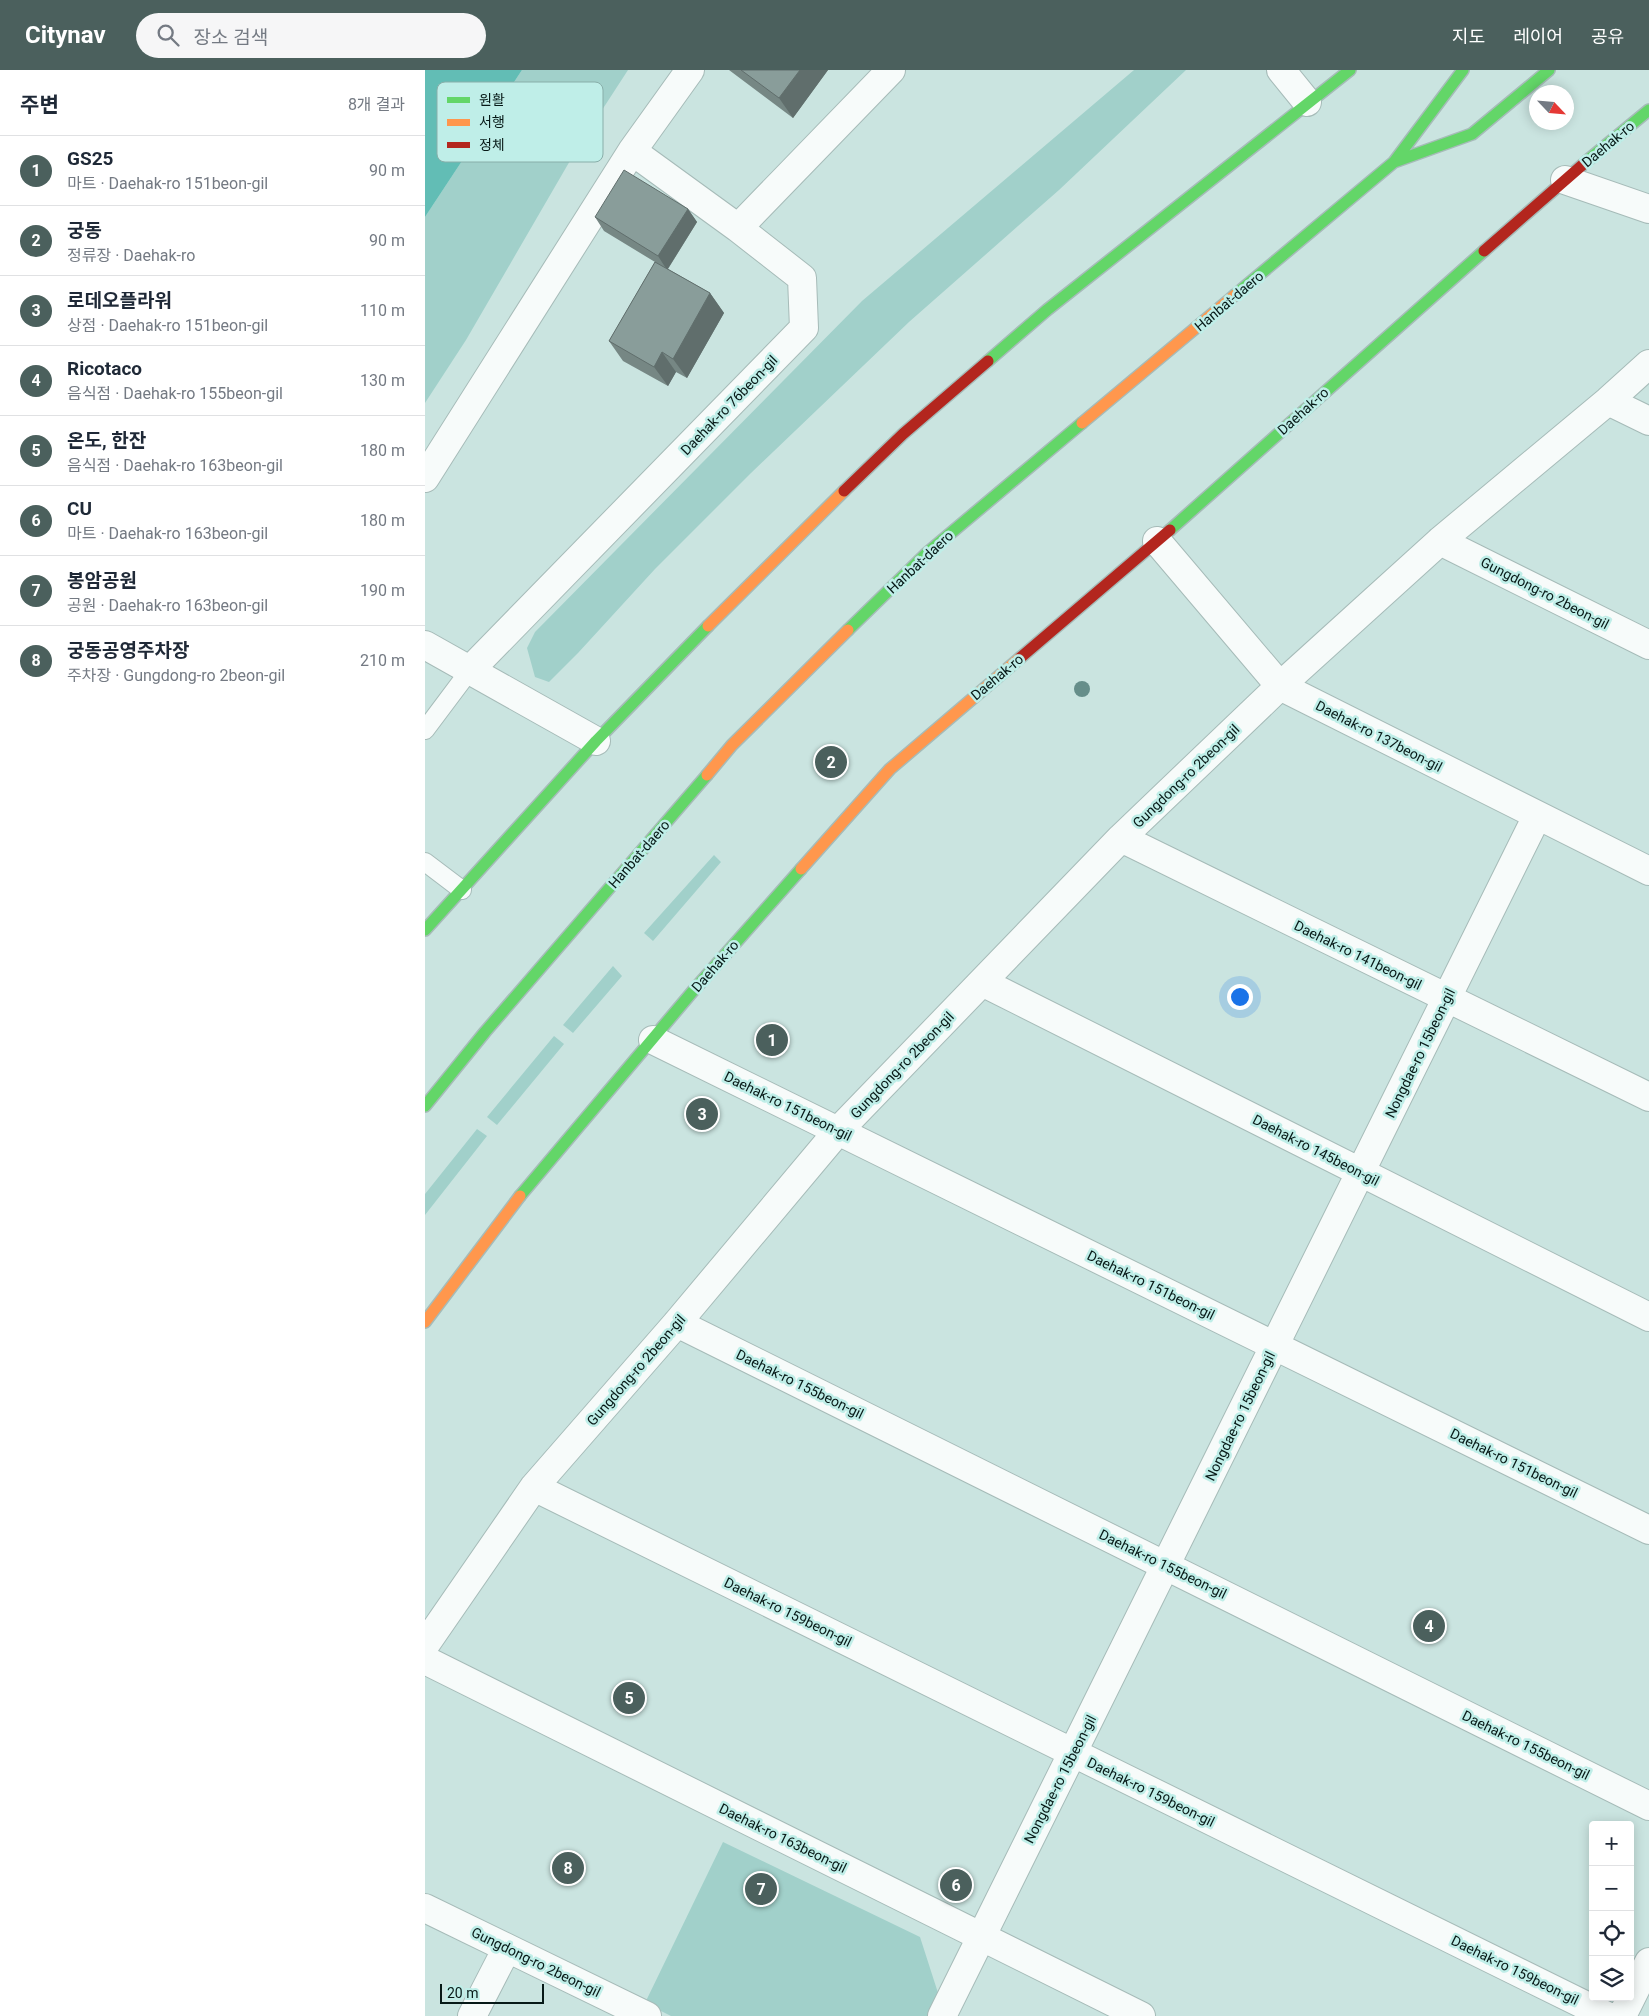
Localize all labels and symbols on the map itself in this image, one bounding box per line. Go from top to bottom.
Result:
legend [437,82,603,162]
north arrow [1529,85,1574,130]
text: 원활 [479,92,505,108]
text: 서행 [479,114,505,130]
street label: Daehak-ro [1579,118,1637,170]
text: 정체 [479,137,505,153]
street label: Hanbat-daero [1191,268,1267,334]
street label: Daehak-ro 76beon-gil [677,352,781,458]
street label: Daehak-ro [1274,384,1332,438]
street label: Hanbat-daero [884,527,956,597]
street label: Gungdong-ro 2beon-gil [1478,554,1612,632]
street label: Daehak-ro [968,651,1026,703]
street label: Daehak-ro 137beon-gil [1313,697,1445,775]
street label: Gungdong-ro 2beon-gil [1129,721,1243,831]
pin: 2 [815,743,847,781]
street label: Hanbat-daero [605,817,673,891]
street label: Daehak-ro 141beon-gil [1292,917,1424,993]
street label: Daehak-ro [688,937,742,995]
your location [1227,984,1253,1010]
street label: Nongdae-ro 15beon-gil [1382,986,1458,1120]
street label: Gungdong-ro 2beon-gil [847,1008,957,1122]
pin: 1 [756,1021,788,1059]
street label: Daehak-ro 151beon-gil [722,1068,854,1144]
pin: 3 [686,1095,718,1133]
street label: Daehak-ro 145beon-gil [1250,1111,1382,1189]
street label: Daehak-ro 151beon-gil [1085,1247,1217,1323]
street label: Gungdong-ro 2beon-gil [583,1311,689,1429]
street label: Daehak-ro 155beon-gil [734,1346,866,1422]
street label: Nongdae-ro 15beon-gil [1202,1349,1278,1483]
street label: Daehak-ro 151beon-gil [1448,1425,1580,1501]
street label: Daehak-ro 155beon-gil [1097,1526,1229,1602]
street label: Daehak-ro 159beon-gil [722,1574,854,1650]
pin: 4 [1413,1607,1445,1645]
pin: 5 [613,1679,645,1717]
street label: Daehak-ro 155beon-gil [1460,1707,1592,1783]
street label: Nongdae-ro 15beon-gil [1021,1712,1099,1846]
street label: Daehak-ro 159beon-gil [1085,1754,1217,1830]
street label: Daehak-ro 163beon-gil [717,1800,849,1876]
pin: 8 [552,1849,584,1887]
pin: 6 [940,1866,972,1904]
pin: 7 [745,1870,777,1908]
street label: Gungdong-ro 2beon-gil [469,1924,603,2000]
street label: Daehak-ro 159beon-gil [1449,1932,1581,2008]
scale bar [440,1981,544,2004]

